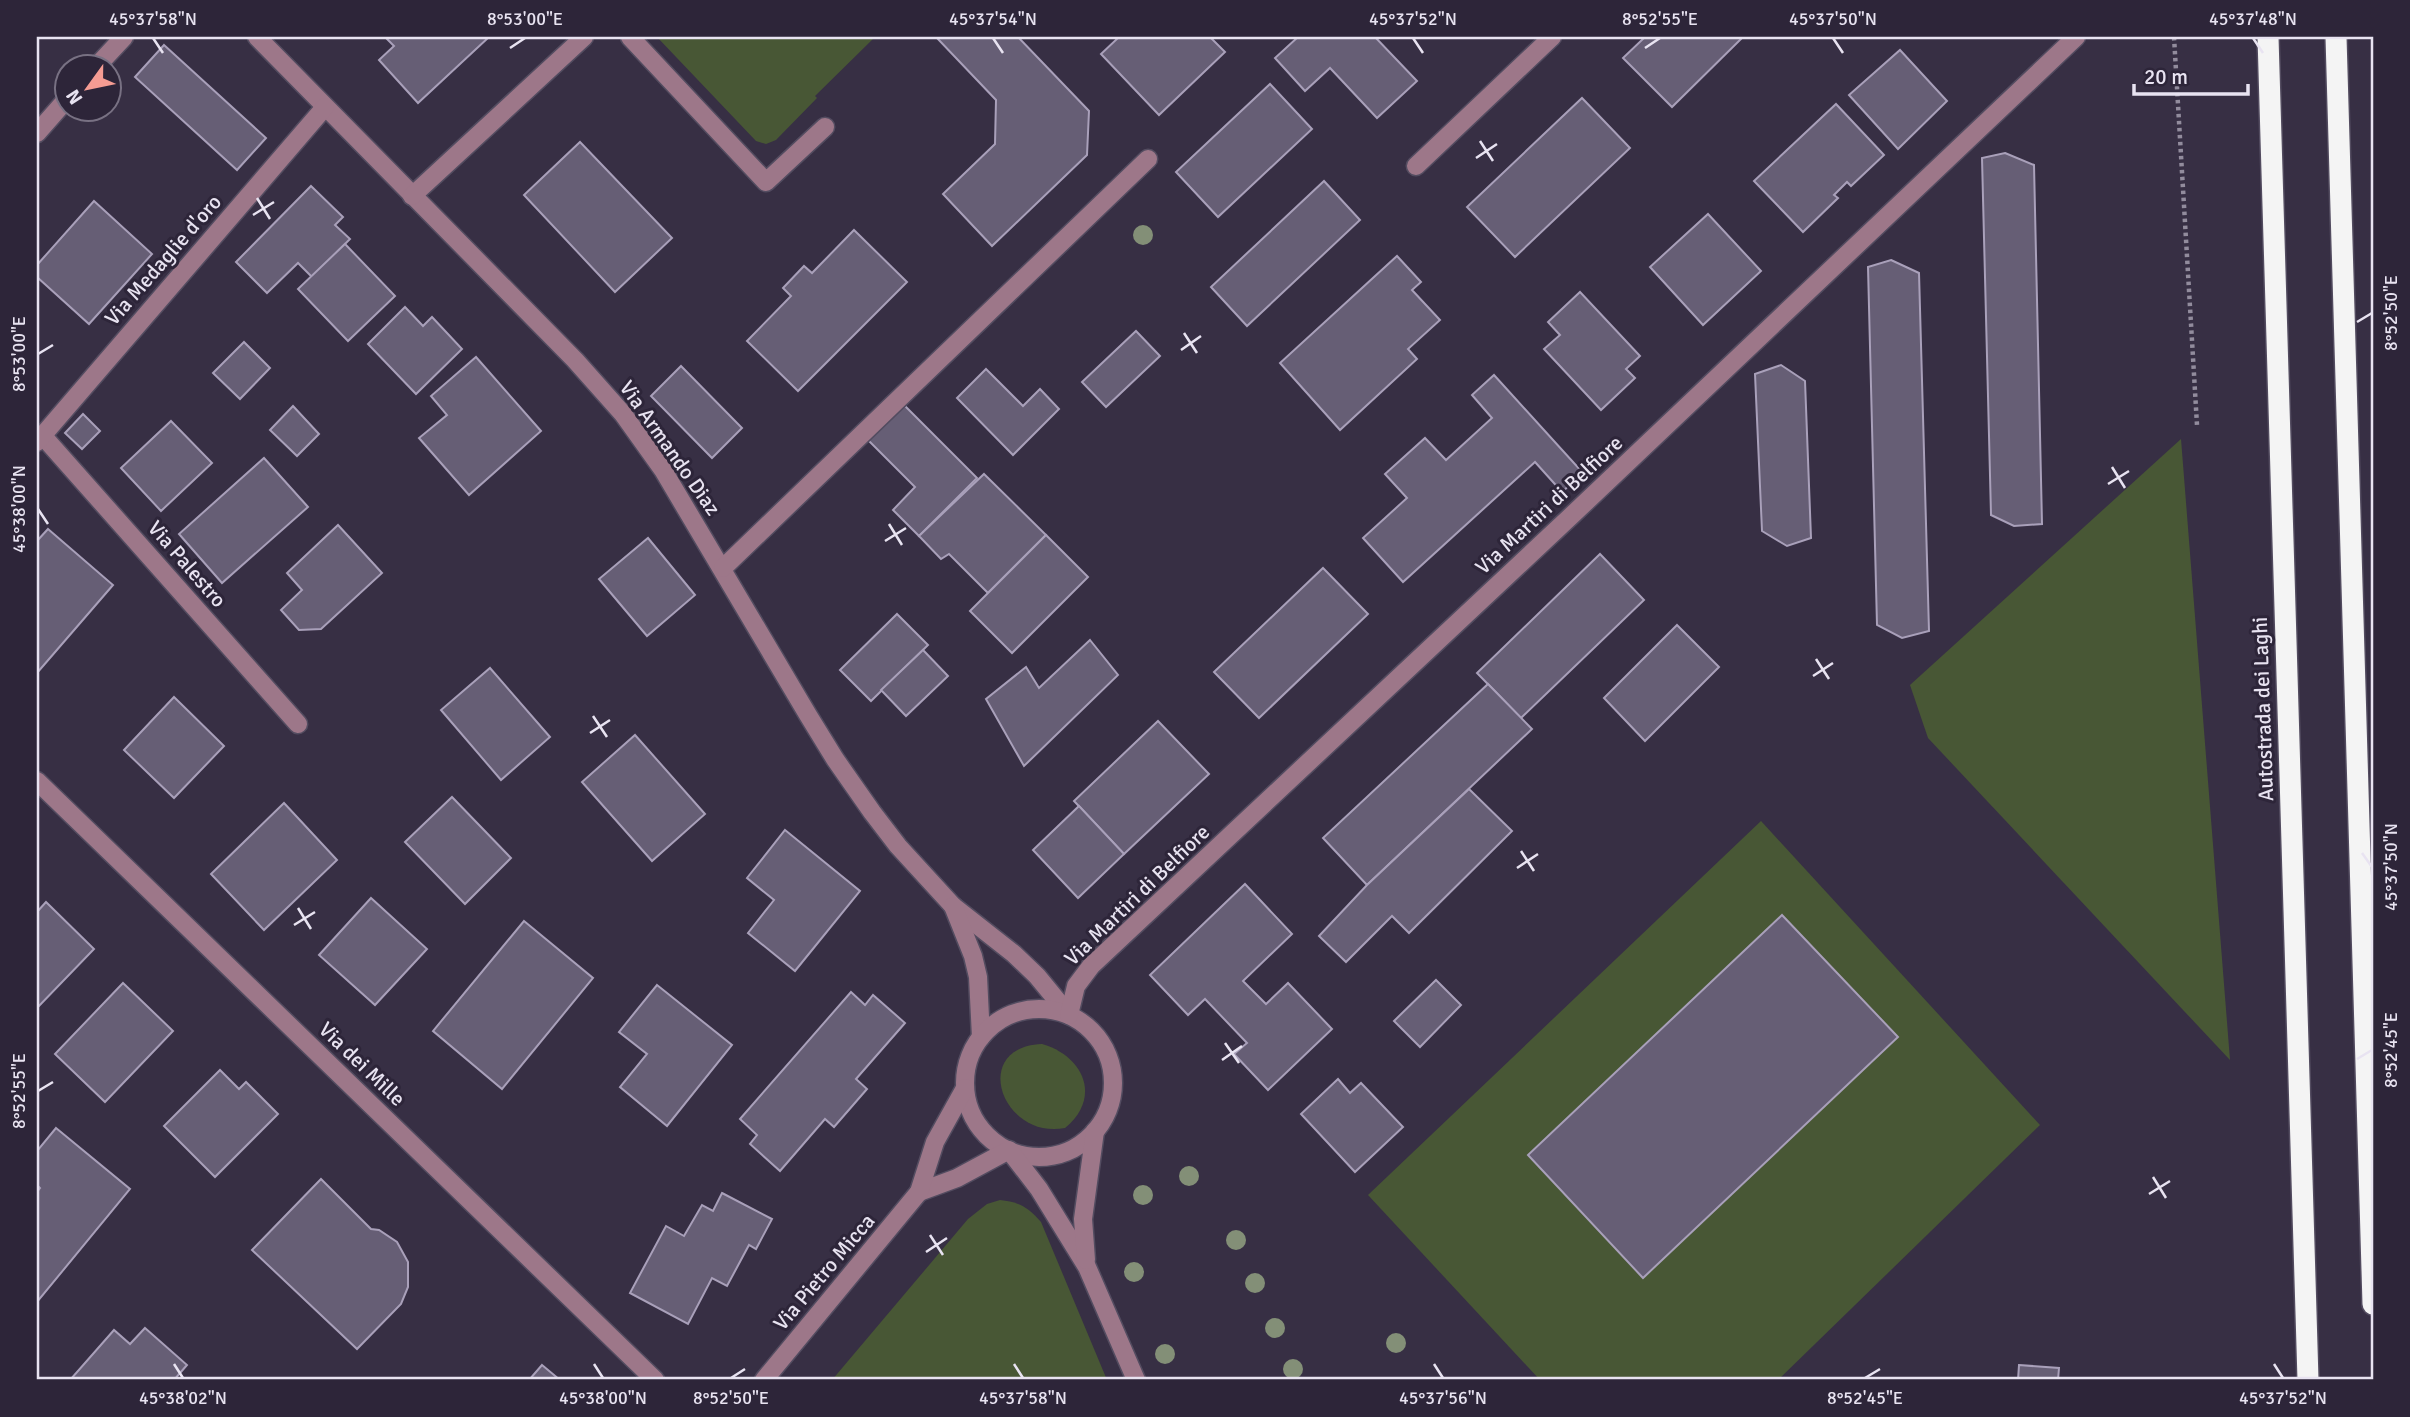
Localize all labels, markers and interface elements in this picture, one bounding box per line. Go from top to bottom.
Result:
text: 45°37'58"N [109,8,197,30]
text: 8°53'00"E [487,8,563,30]
text: 45°37'54"N [949,8,1037,30]
text: 45°37'52"N [1369,8,1457,30]
text: 8°52'55"E [1622,8,1698,30]
text: 45°37'50"N [1789,8,1877,30]
text: 45°37'48"N [2209,8,2297,30]
north arrow [52,52,122,122]
scale bar [2134,52,2247,96]
text: 20 m [2144,64,2188,90]
text: N [61,85,88,109]
street label: Via Medaglie d'oro [99,189,227,331]
text: 8°52'50"E [2380,275,2402,351]
text: 8°53'00"E [8,316,30,392]
street label: Via Armando Diaz [614,376,726,520]
street label: Via Martiri di Belfiore [1470,430,1628,580]
text: 45°38'00"N [8,465,30,553]
street label: Via Palestro [142,515,232,613]
street label: Autostrada dei Laghi [2247,616,2279,802]
street label: Via Martiri di Belfiore [1059,819,1215,971]
text: 45°37'50"N [2380,823,2402,911]
text: 8°52'45"E [2380,1012,2402,1088]
street label: Via dei Mille [313,1016,411,1112]
text: 8°52'55"E [8,1053,30,1129]
street label: Via Pietro Micca [768,1208,880,1336]
text: 45°38'02"N [139,1387,227,1409]
text: 45°38'00"N [559,1387,647,1409]
text: 8°52'50"E [693,1387,769,1409]
text: 45°37'58"N [979,1387,1067,1409]
text: 45°37'56"N [1399,1387,1487,1409]
text: 8°52'45"E [1827,1387,1903,1409]
text: 45°37'52"N [2239,1387,2327,1409]

